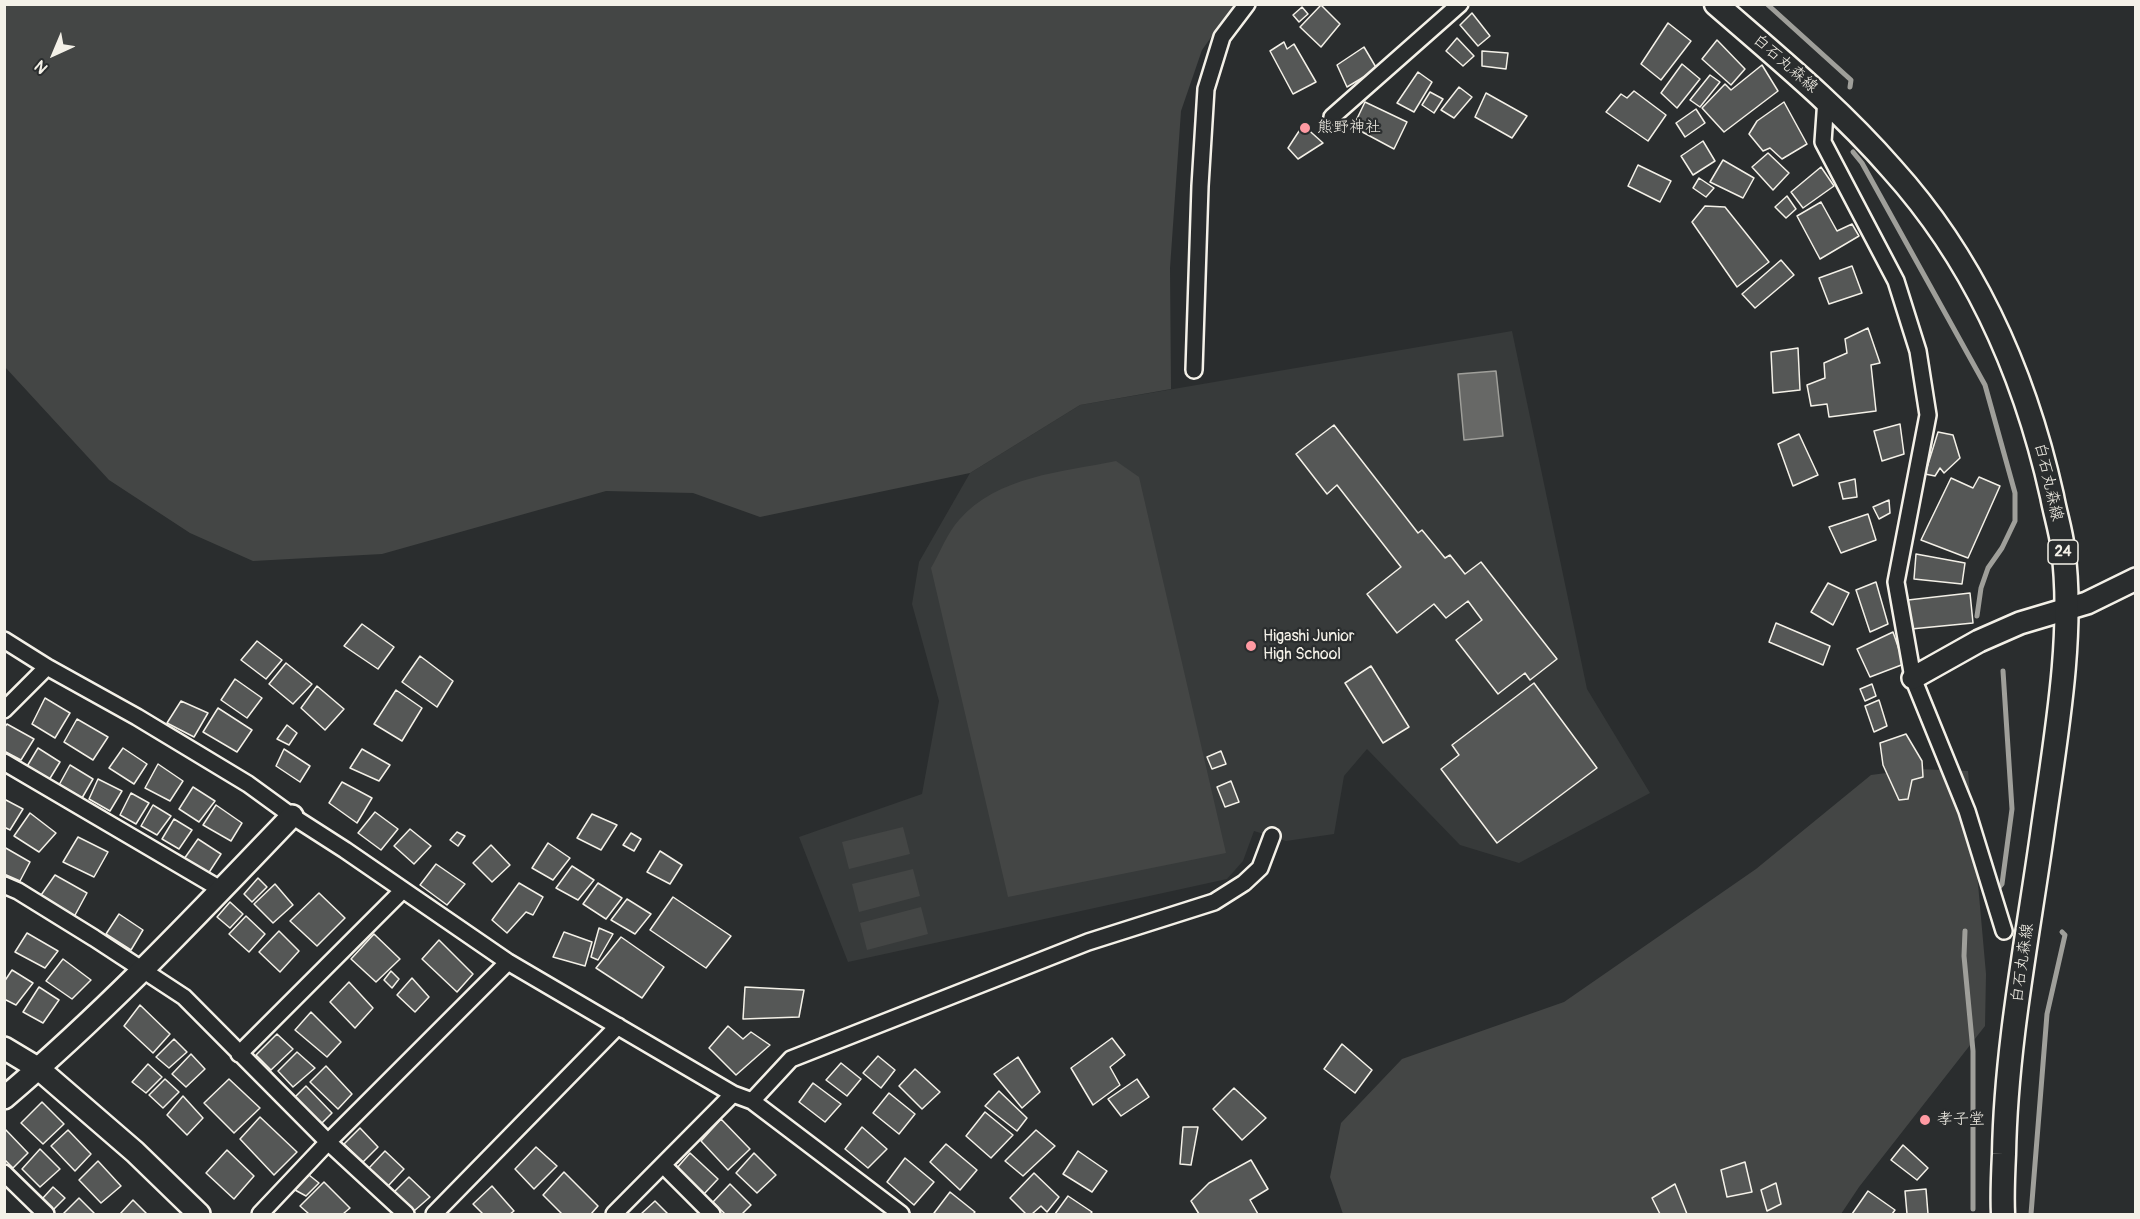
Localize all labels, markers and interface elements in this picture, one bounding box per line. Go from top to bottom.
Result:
north arrow [24,24,84,84]
street label: 白石丸森線 [1749,31,1821,97]
text: N [31,56,52,78]
place label: 熊野神社 [1317,118,1381,138]
marker: 熊野神社 [1298,121,1312,135]
street label: 白石丸森線 [2030,441,2066,523]
road number: 24 [2048,540,2078,564]
place label: Higashi Junior High School [1263,627,1355,665]
marker: Higashi Junior High School [1244,639,1258,653]
street label: 白石丸森線 [2008,922,2038,1004]
place label: 孝子堂 [1937,1110,1985,1130]
marker: 孝子堂 [1918,1113,1932,1127]

